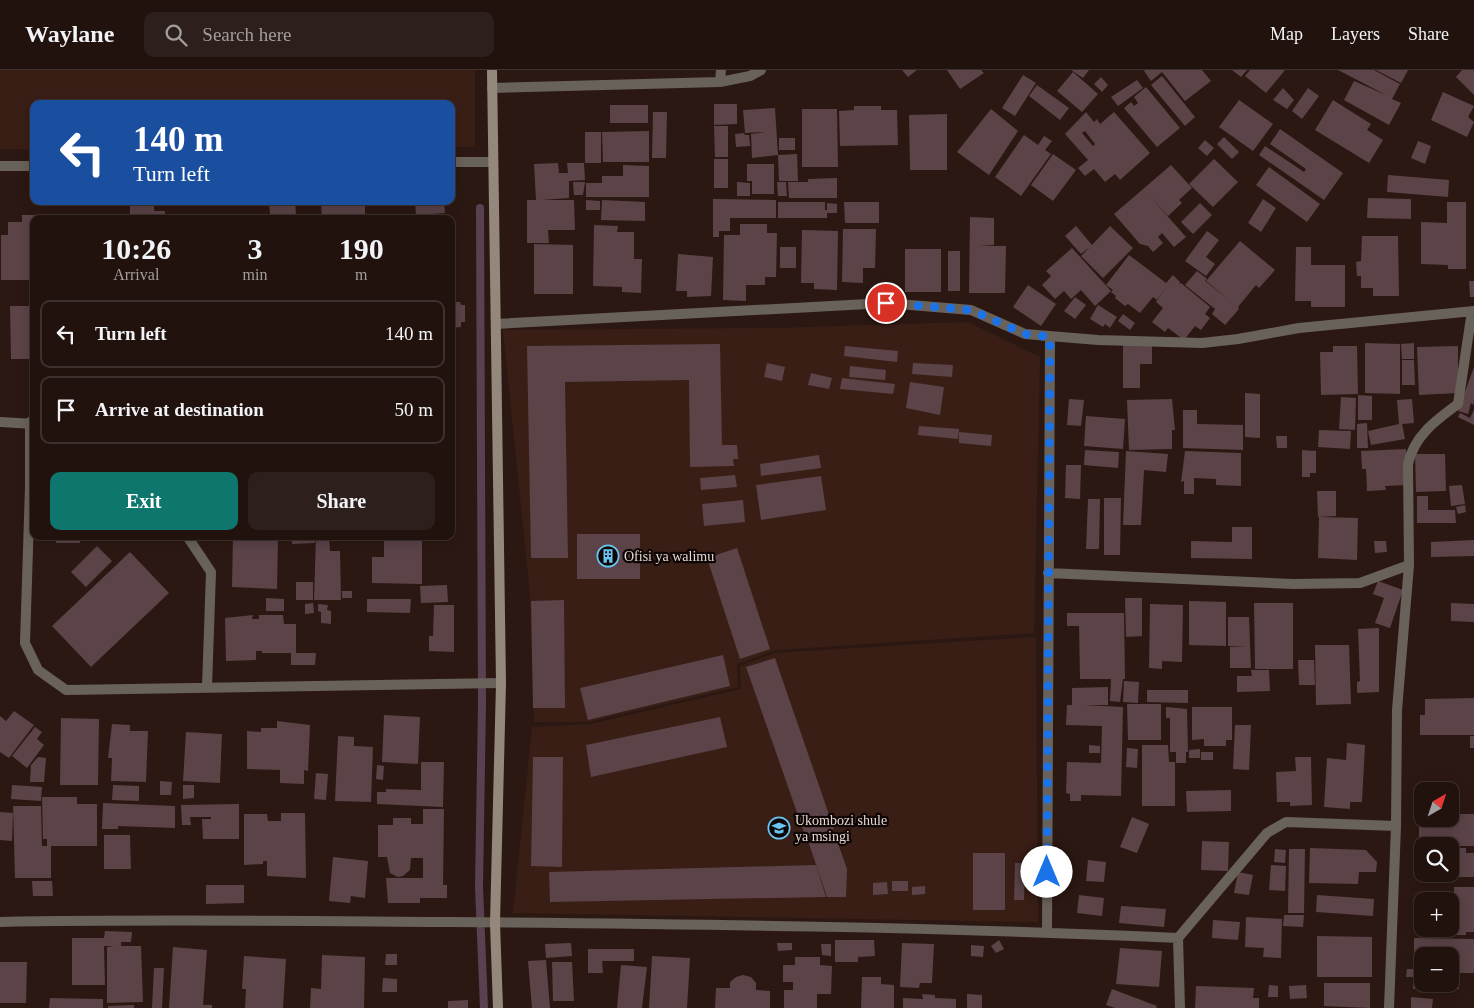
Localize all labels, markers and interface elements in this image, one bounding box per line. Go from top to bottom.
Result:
search box [144,12,494,57]
text: Waylane [25,21,114,47]
icon: search [162,21,190,49]
text: Search here [202,24,291,45]
text: Map [1270,24,1303,44]
text: Layers [1331,24,1380,44]
text: Share [1408,24,1449,44]
icon: left [50,120,115,185]
text: 140 m [133,120,223,159]
text: Turn left [133,161,210,186]
text: 10:26 [101,232,171,265]
text: 3 [247,232,262,265]
text: 190 [339,232,384,265]
text: Arrival [113,266,159,283]
text: min [243,266,267,283]
text: m [355,266,367,283]
pin [865,282,907,324]
icon: arrive [872,289,900,317]
icon: left [52,320,80,348]
text: Turn left [95,323,167,344]
text: 140 m [385,323,433,344]
icon: arrive [52,396,80,424]
text: Arrive at destination [95,399,264,420]
text: 50 m [394,399,433,420]
button: Exit [50,472,238,530]
button: Share [248,472,435,530]
building icon: Ofisi ya walimu [596,544,620,568]
place label: Ofisi ya walimu [624,549,714,564]
north arrow [1414,782,1459,828]
map controls [1414,782,1459,992]
place label: Ukombozi shule ya msingi [795,813,887,844]
school or university icon: Ukombozi shule ya msingi [767,816,791,840]
button: search [1414,837,1459,882]
position arrow [1020,845,1072,897]
button: + [1414,892,1459,937]
button: − [1414,947,1459,992]

